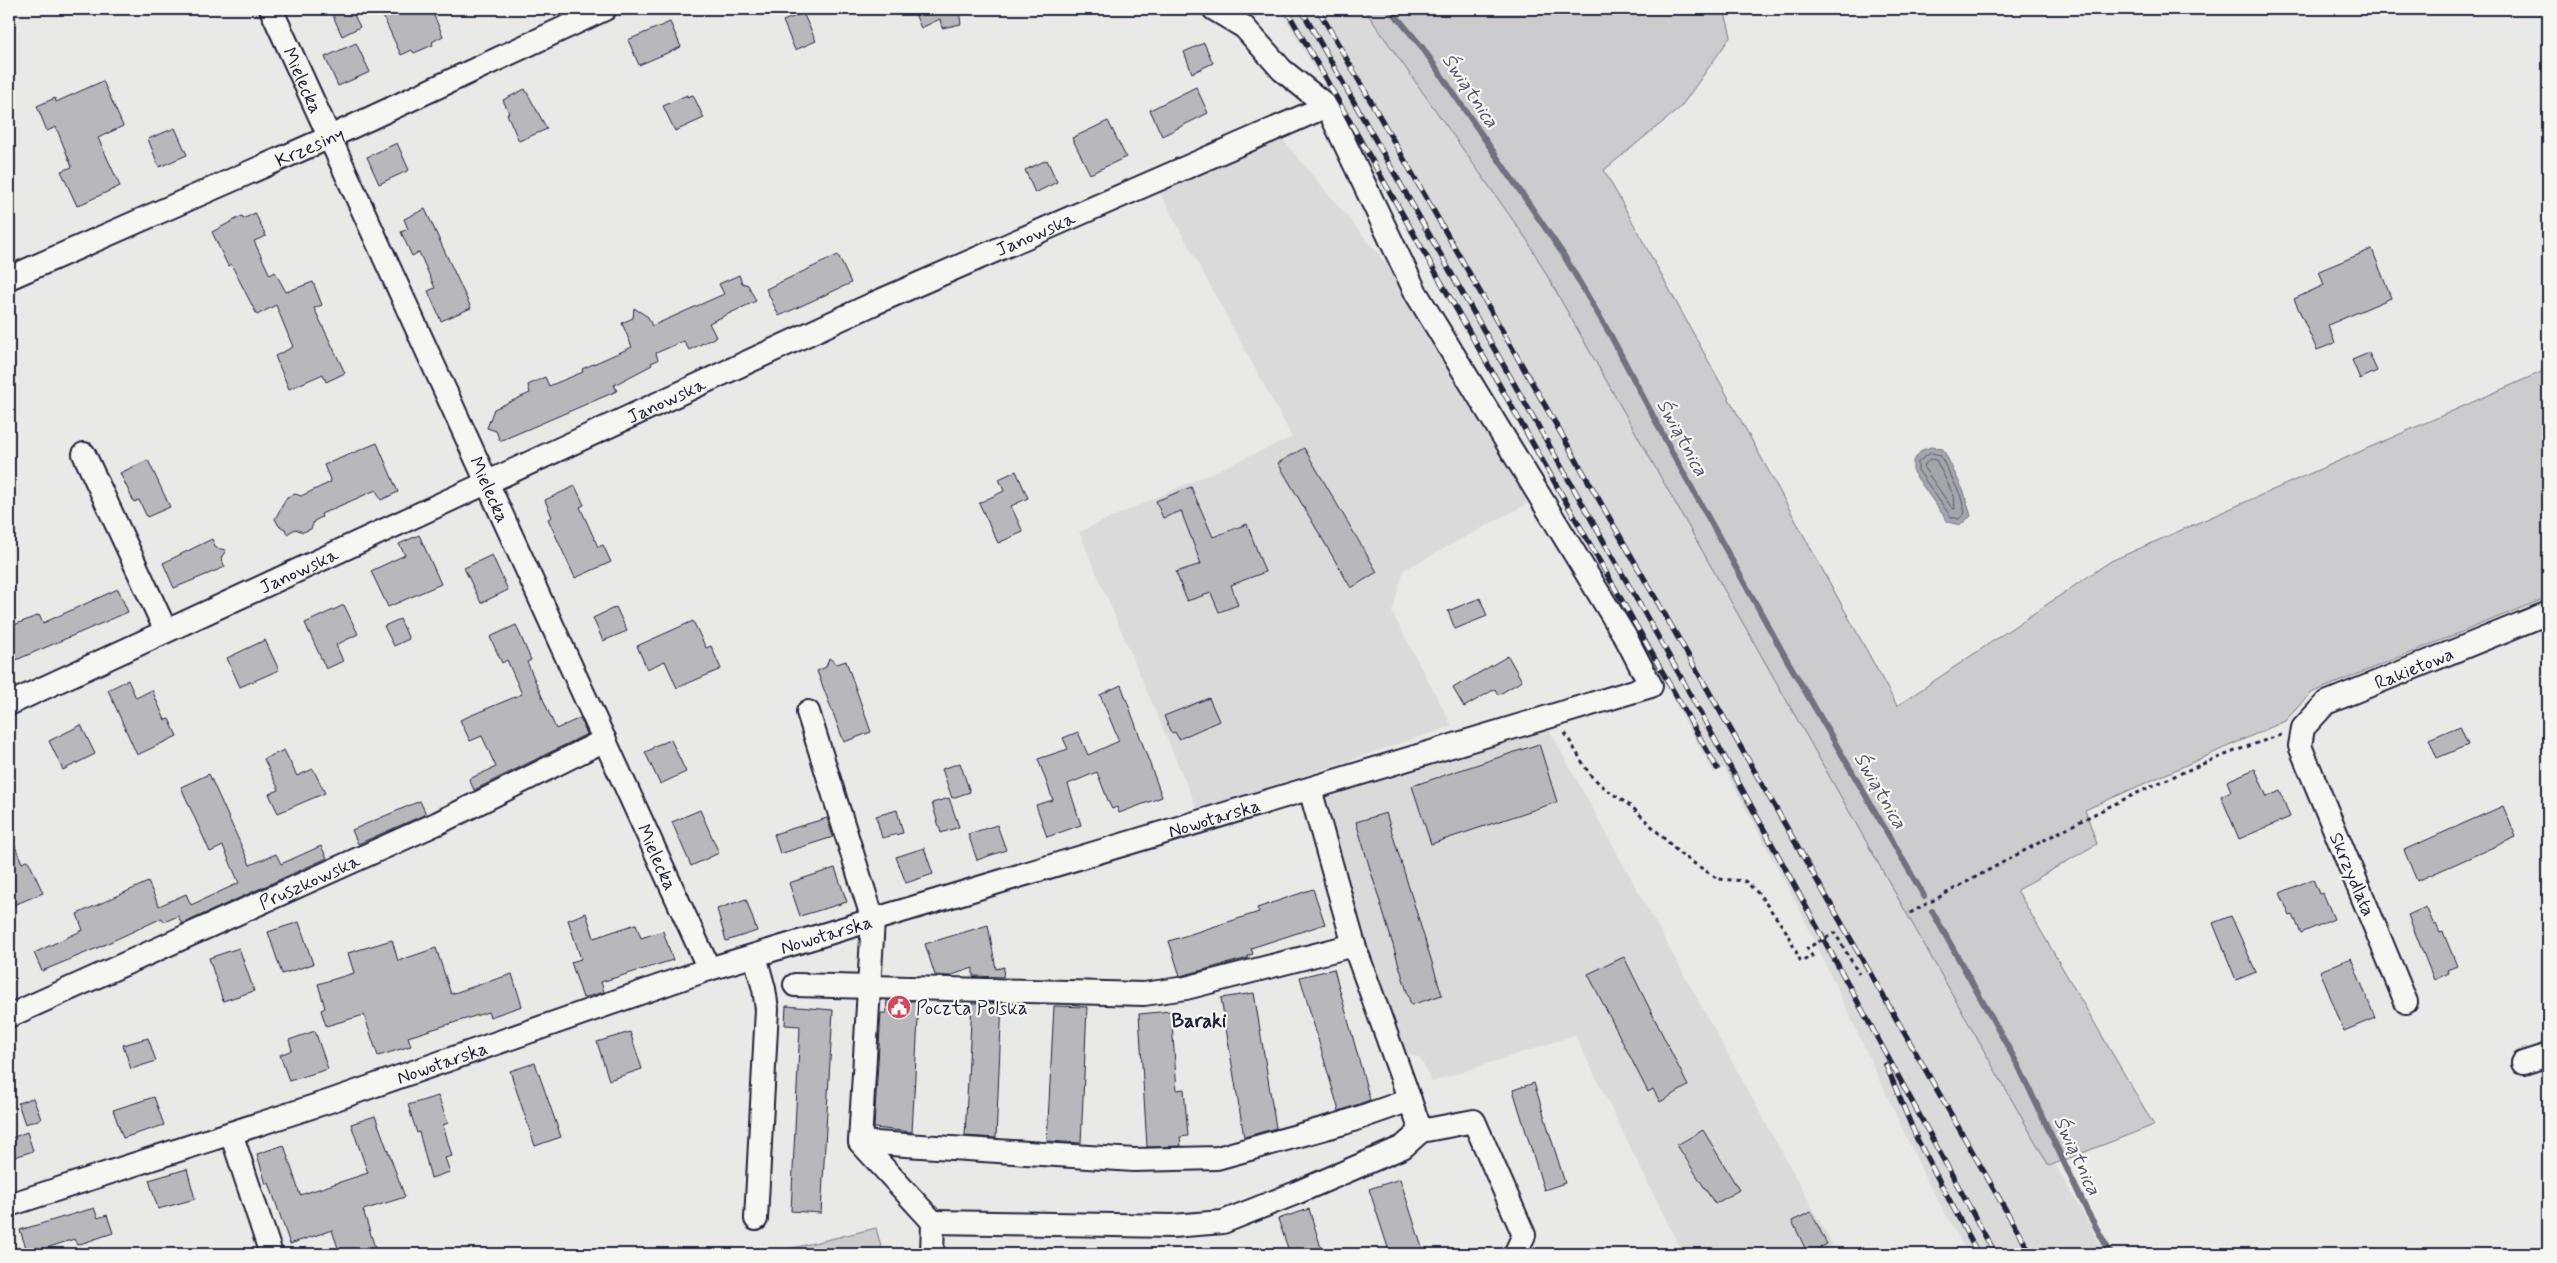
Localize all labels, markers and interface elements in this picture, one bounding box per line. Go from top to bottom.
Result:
street label: Mielecka [276,43,328,118]
water label: Świątnica [1435,48,1505,134]
street label: Krzesiny [272,121,348,174]
street label: Janowska [992,206,1080,263]
street label: Janowska [623,372,711,430]
water label: Świątnica [1649,394,1714,481]
street label: Mielecka [463,453,515,527]
street label: Janowska [256,542,343,600]
street label: Rakietowa [2371,642,2458,696]
water label: Świątnica [1847,747,1913,834]
street label: Nowotarska [1165,793,1263,844]
street label: Mielecka [631,820,682,895]
street label: Skrzydlata [2323,829,2380,920]
street label: Pruszkowska [255,848,365,916]
street label: Nowotarska [778,910,875,961]
public building icon: Poczta Polska [886,994,912,1020]
place label: Poczta Polska [916,996,1028,1021]
district label: Baraki [1172,1008,1227,1035]
street label: Nowotarska [394,1036,491,1091]
water label: Świątnica [2047,1112,2107,1200]

